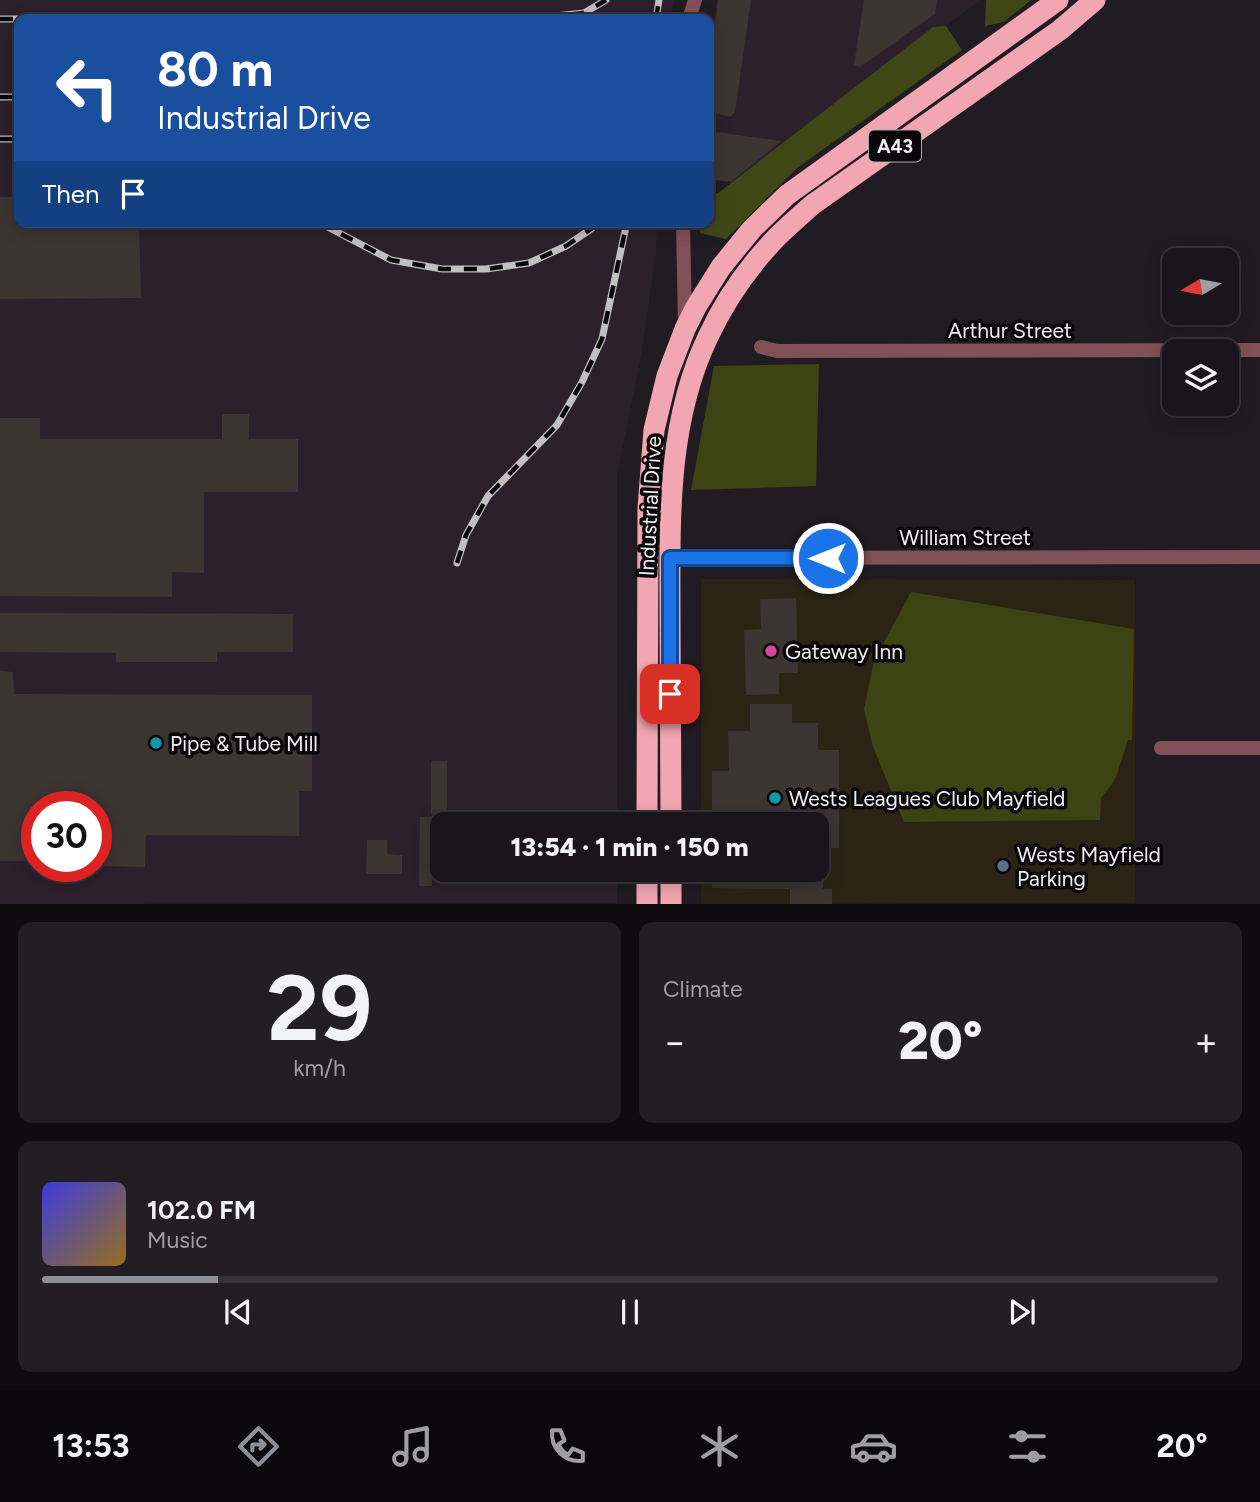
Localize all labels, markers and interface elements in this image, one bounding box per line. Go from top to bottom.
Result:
text: 80 m [157,39,273,98]
icon: left [42,42,133,133]
text: Industrial Drive [157,99,371,137]
road number: A43 [869,130,921,162]
icon: arrive [114,175,152,213]
text: Then [42,178,100,210]
north arrow [1162,248,1239,326]
map controls [1162,248,1239,416]
street label: Arthur Street [948,318,1072,343]
button: layers [1162,339,1239,416]
street label: Industrial Drive [634,435,666,577]
position arrow [791,521,865,595]
street label: William Street [899,525,1031,550]
place label: Gateway Inn [785,639,903,664]
marker: Gateway Inn [763,643,779,659]
pin [640,664,700,724]
icon: arrive [651,675,689,713]
place label: Pipe & Tube Mill [170,731,318,756]
marker: Pipe & Tube Mill [148,735,164,751]
place label: Wests Leagues Club Mayfield [789,786,1065,811]
marker: Wests Leagues Club Mayfield [767,790,783,806]
speed limit sign: 30 [21,791,112,882]
text: 13:54 · 1 min · 150 m [510,831,749,863]
place label: Wests Mayfield Parking [1017,842,1161,891]
marker: Wests Mayfield Parking [995,858,1011,874]
text: 29 [267,954,372,1063]
text: Climate [663,975,742,1003]
text: 20° [898,1010,983,1072]
text: − [663,1019,687,1065]
text: + [1194,1019,1218,1065]
text: km/h [293,1054,346,1082]
text: 102.0 FM [147,1194,256,1226]
text: Music [147,1226,208,1254]
icon: previous [219,1293,257,1331]
icon: pause [611,1293,649,1331]
icon: next [1003,1293,1041,1331]
icon: directions [234,1422,283,1471]
icon: music [388,1422,437,1471]
icon: phone [542,1422,591,1471]
icon: climate [695,1422,744,1471]
icon: car [849,1422,898,1471]
icon: filters [1003,1422,1052,1471]
text: 13:53 [52,1427,130,1465]
text: 20° [1156,1427,1208,1465]

